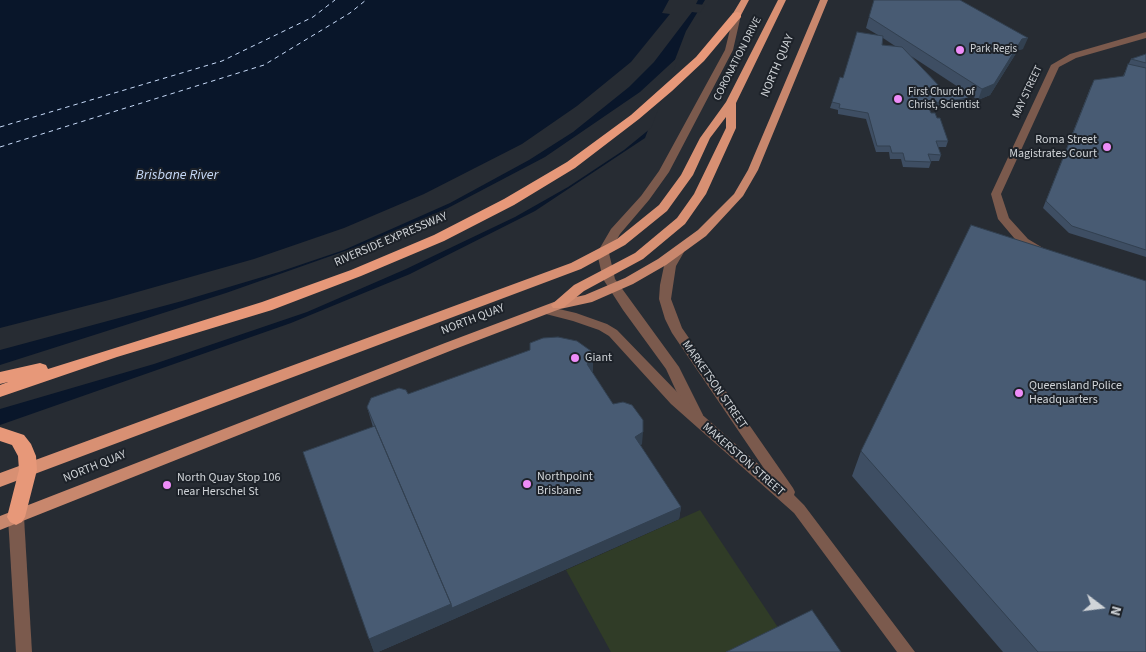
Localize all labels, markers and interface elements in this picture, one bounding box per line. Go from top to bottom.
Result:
street label: CORONATION DRIVE [711,15,765,103]
street label: NORTH QUAY [758,33,798,99]
place label: Park Regis [970,43,1017,57]
marker: Park Regis [954,44,966,56]
street label: MAY STREET [1010,64,1046,120]
place label: First Church of Christ, Scientist [908,86,980,112]
marker: First Church of Christ, Scientist [892,93,904,105]
place label: Roma Street Magistrates Court [1009,133,1097,161]
marker: Roma Street Magistrates Court [1101,141,1113,153]
water label: Brisbane River [136,168,218,184]
street label: RIVERSIDE EXPRESSWAY [332,210,450,270]
street label: NORTH QUAY [439,301,507,339]
street label: MARKETSON STREET [678,338,750,432]
place label: Giant [585,351,612,365]
marker: Giant [569,352,581,364]
place label: Queensland Police Headquarters [1029,379,1122,407]
marker: Queensland Police Headquarters [1013,387,1025,399]
street label: MAKERSTON STREET [699,420,787,500]
street label: NORTH QUAY [61,448,129,486]
place label: Northpoint Brisbane [537,470,593,498]
place label: North Quay Stop 106 near Herschel St [177,471,280,499]
marker: Northpoint Brisbane [521,478,533,490]
marker: North Quay Stop 106 near Herschel St [161,479,173,491]
north arrow [1076,582,1126,632]
text: N [1105,604,1126,618]

